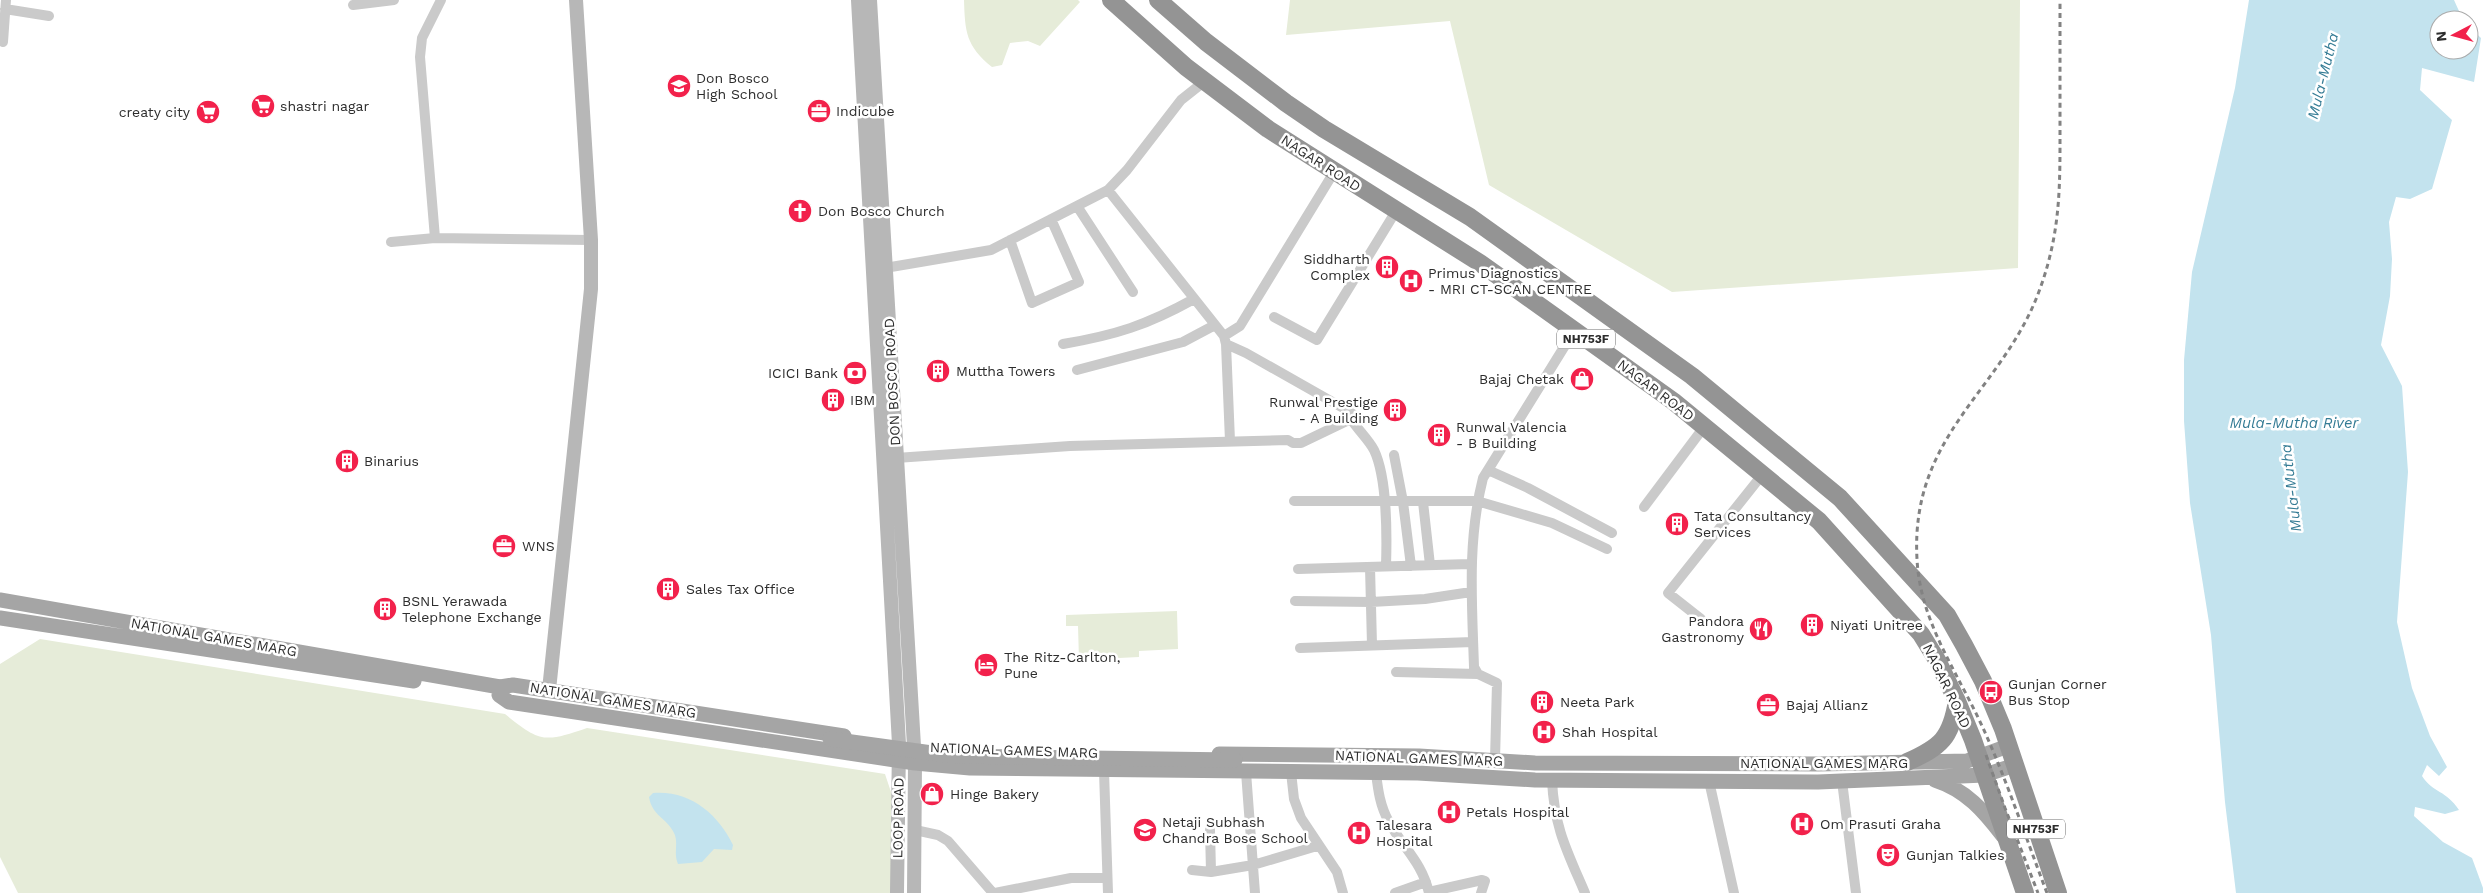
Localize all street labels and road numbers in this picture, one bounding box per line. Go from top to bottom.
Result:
street label: NAGAR ROAD [1278,131,1364,195]
street label: DON BOSCO ROAD [881,318,903,446]
road number: NH753F [1557,329,1615,348]
street label: NAGAR ROAD [1615,356,1697,424]
street label: NATIONAL GAMES MARG [130,615,298,659]
street label: NAGAR ROAD [1920,641,1974,731]
street label: NATIONAL GAMES MARG [529,679,697,721]
street label: NATIONAL GAMES MARG [930,739,1098,761]
street label: NATIONAL GAMES MARG [1335,747,1503,769]
street label: NATIONAL GAMES MARG [1740,755,1908,771]
street label: LOOP ROAD [889,778,907,858]
road number: NH753F [2007,820,2065,839]

